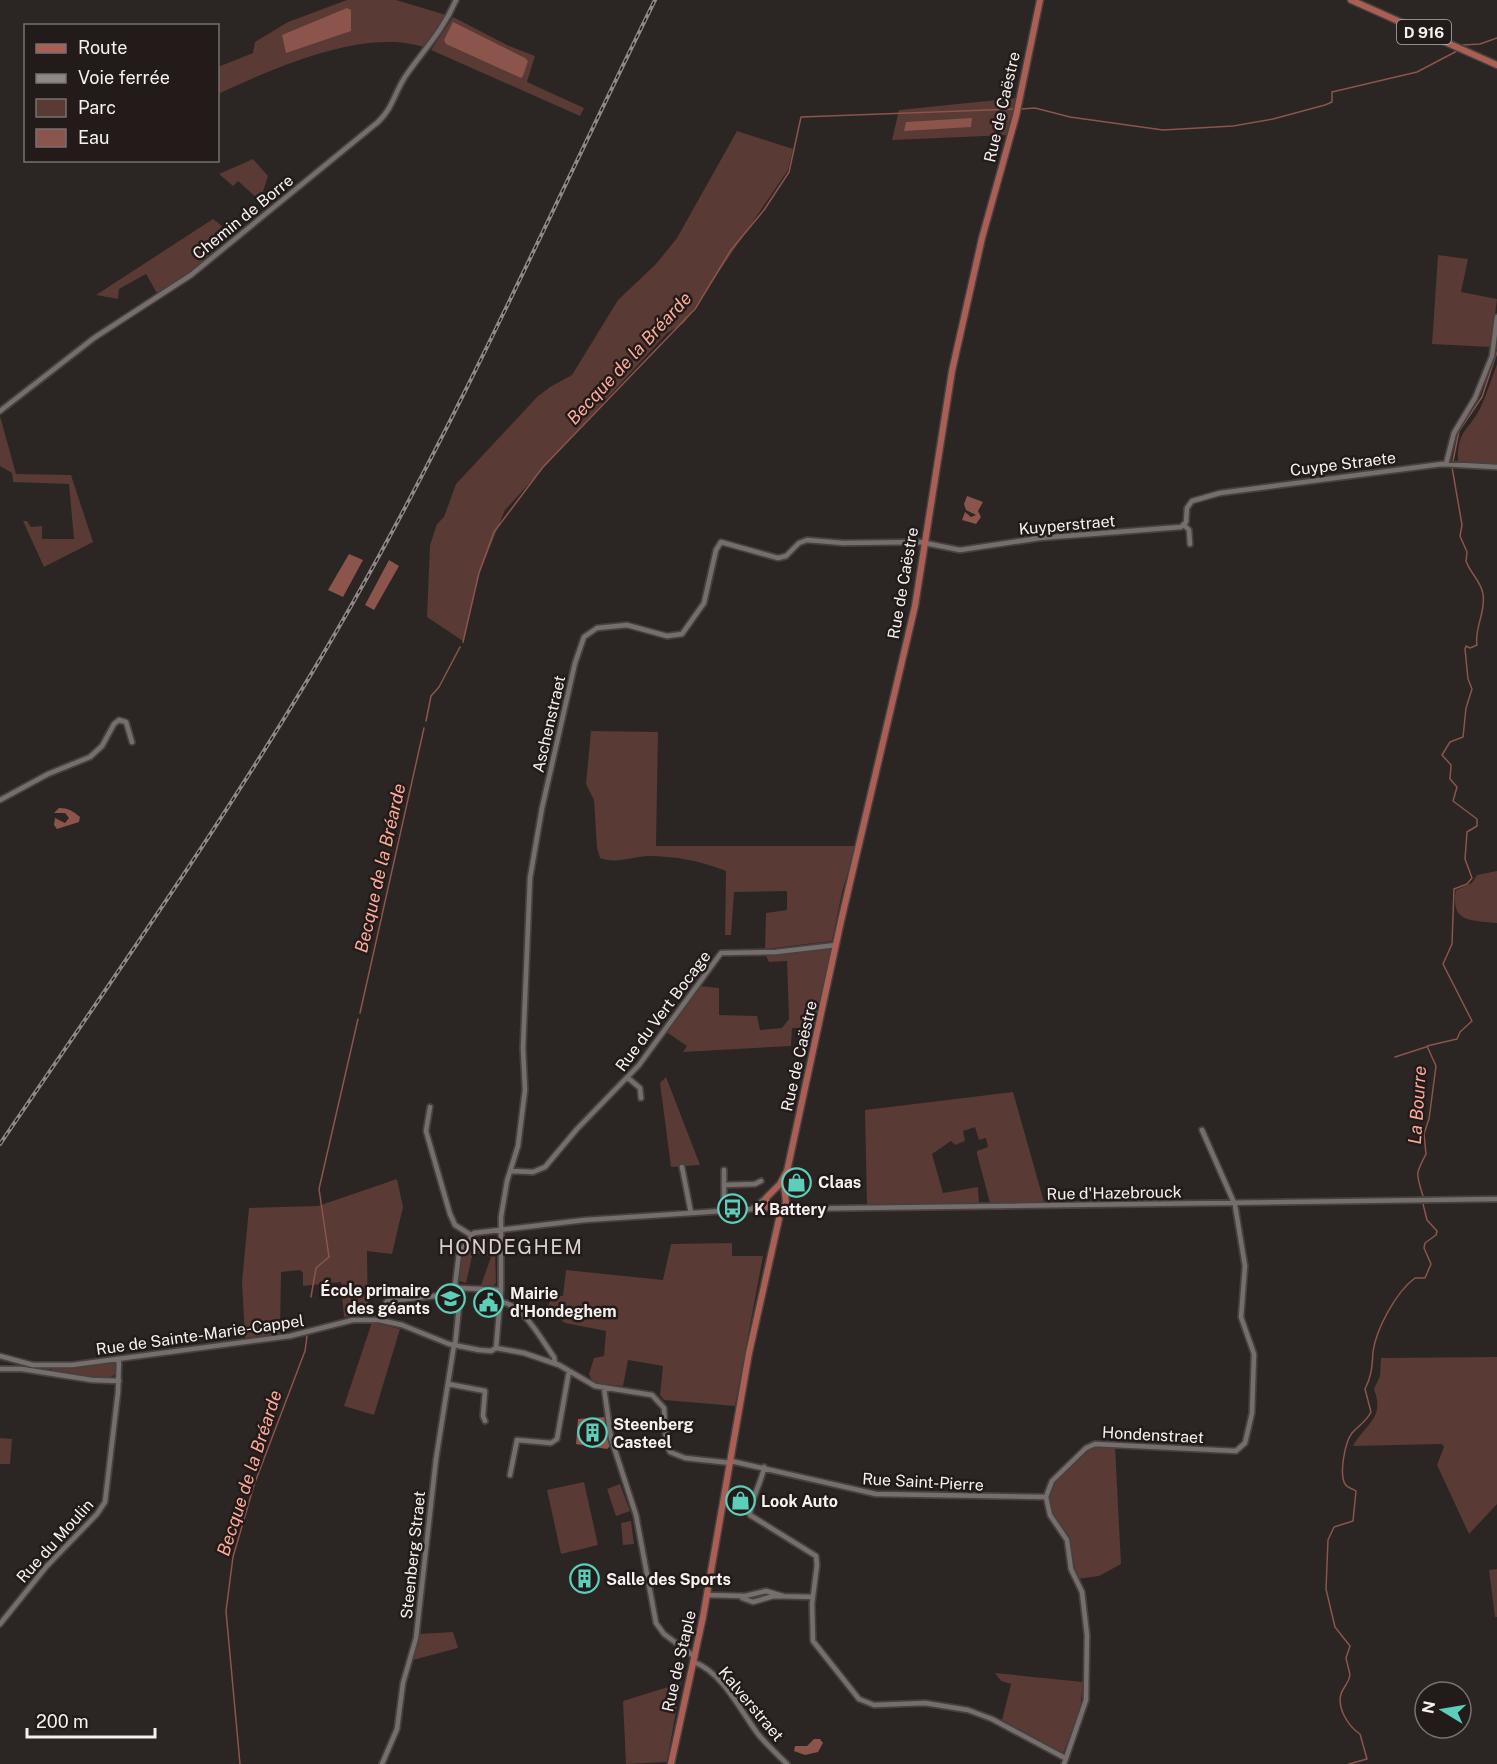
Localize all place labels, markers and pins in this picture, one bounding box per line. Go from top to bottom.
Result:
shop icon: Claas [781,1166,813,1198]
place label: Claas [818,1173,861,1192]
bus stop icon: K Battery [717,1193,749,1225]
place label: K Battery [754,1200,826,1219]
place label: École primaire des géants [320,1280,430,1318]
school or university icon: École primaire des géants [435,1283,467,1315]
place label: Mairie d'Hondeghem [510,1284,617,1321]
public building icon: Mairie d'Hondeghem [473,1286,505,1318]
place label: Steenberg Casteel [613,1415,694,1452]
building icon: Steenberg Casteel [576,1417,608,1449]
shop icon: Look Auto [724,1485,756,1517]
place label: Look Auto [761,1492,838,1511]
building icon: Salle des Sports [569,1563,601,1595]
place label: Salle des Sports [606,1570,731,1589]

